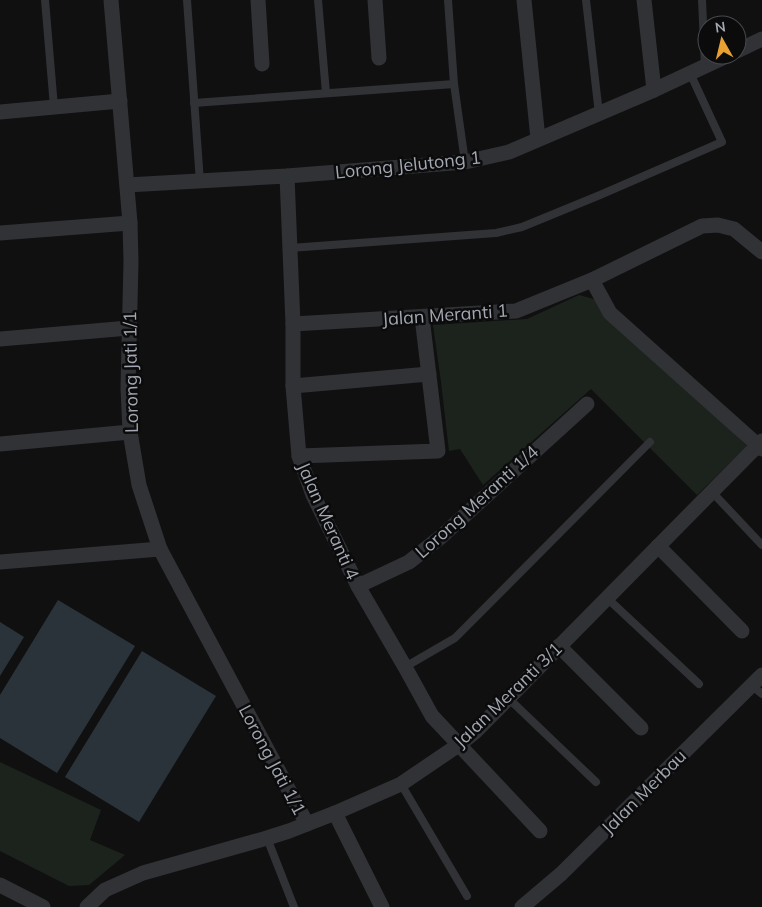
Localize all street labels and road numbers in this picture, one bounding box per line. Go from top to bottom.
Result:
street label: Lorong Jelutong 1 [334,145,482,184]
street label: Jalan Meranti 1 [381,299,509,330]
street label: Lorong Jati 1/1 [118,311,143,433]
street label: Lorong Meranti 1/4 [410,440,543,563]
street label: Jalan Meranti 4 [292,458,365,583]
street label: Jalan Meranti 3/1 [449,637,567,752]
street label: Lorong Jati 1/1 [234,701,311,819]
street label: Jalan Merbau [596,744,691,839]

